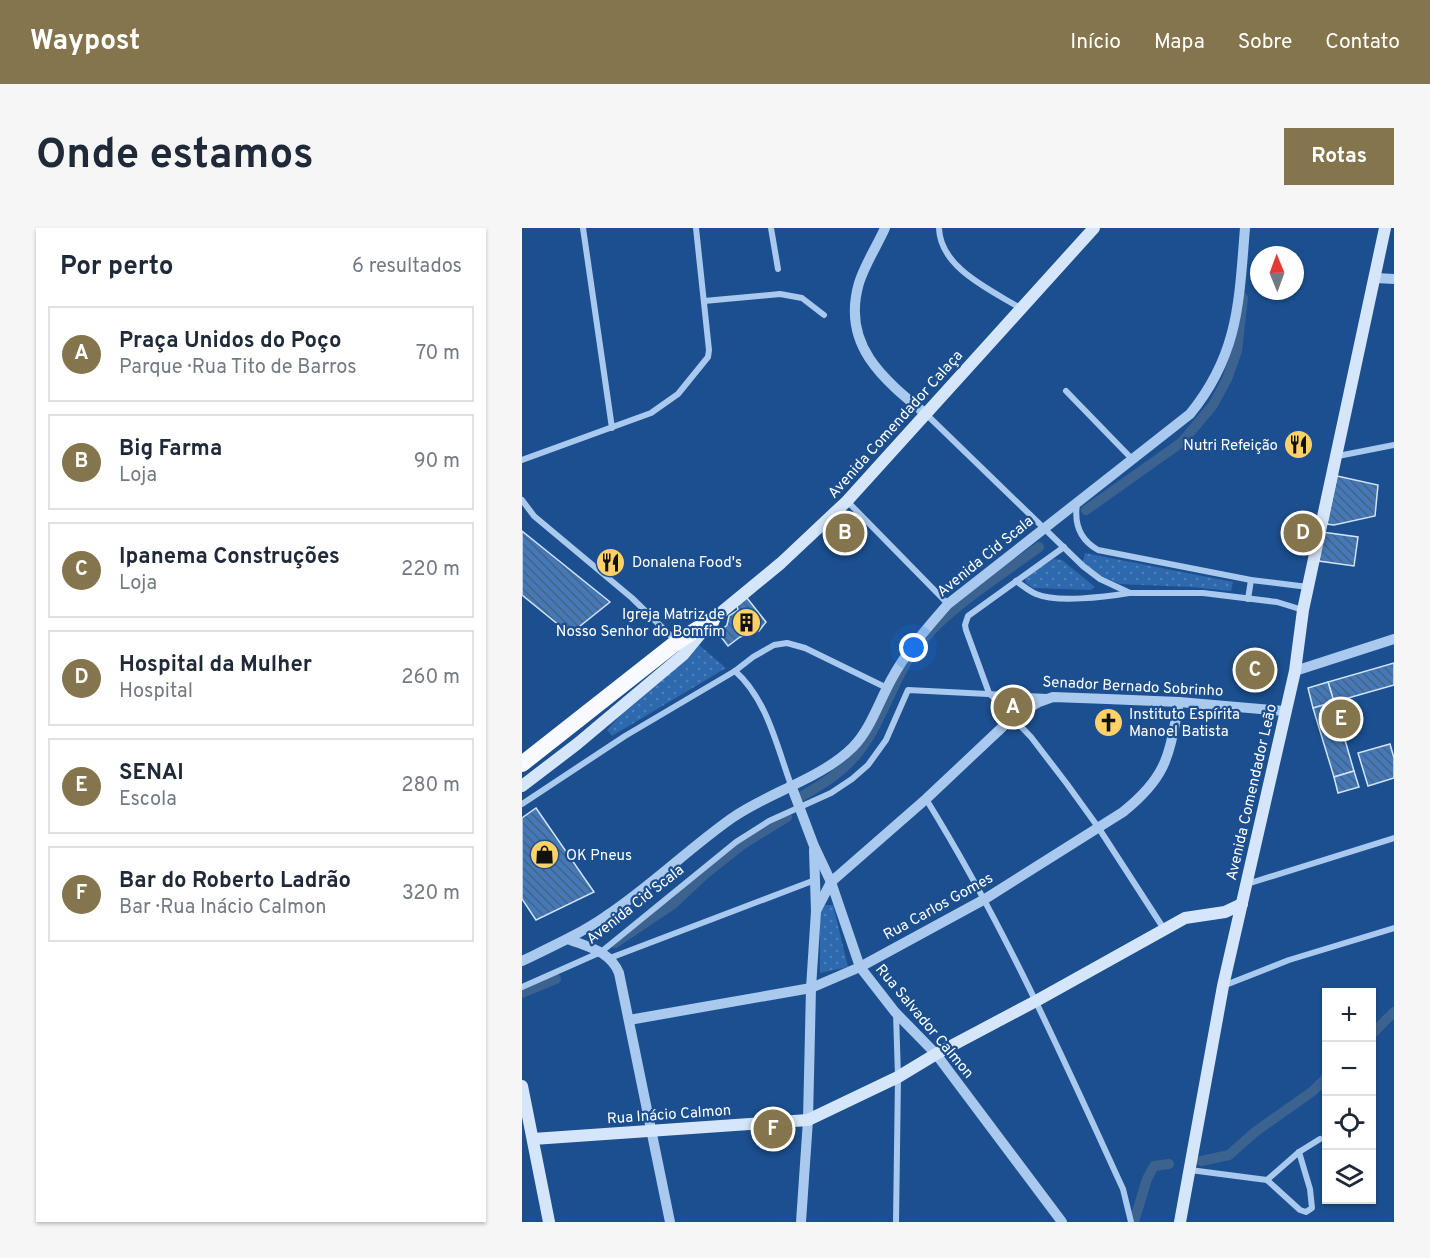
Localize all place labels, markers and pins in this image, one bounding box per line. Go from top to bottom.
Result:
restaurant icon: Nutri Refeição [1283,429,1315,461]
place label: Nutri Refeição [1183,437,1278,456]
pin: B [826,510,864,556]
pin: D [1284,510,1322,556]
restaurant icon: Donalena Food's [595,546,627,578]
place label: Donalena Food's [632,554,742,573]
place label: Igreja Matriz de Nosso Senhor do Bomfim [556,606,725,642]
building icon: Igreja Matriz de Nosso Senhor do Bomfim [730,607,762,639]
pin: C [1236,648,1274,692]
pin: A [994,684,1032,730]
pin: E [1322,696,1360,742]
place label: Instituto Espírita Manoel Batista [1129,706,1240,742]
church icon: Instituto Espírita Manoel Batista [1092,707,1124,739]
shop icon: OK Pneus [529,839,561,871]
place label: OK Pneus [566,847,632,866]
pin: F [754,1106,792,1152]

